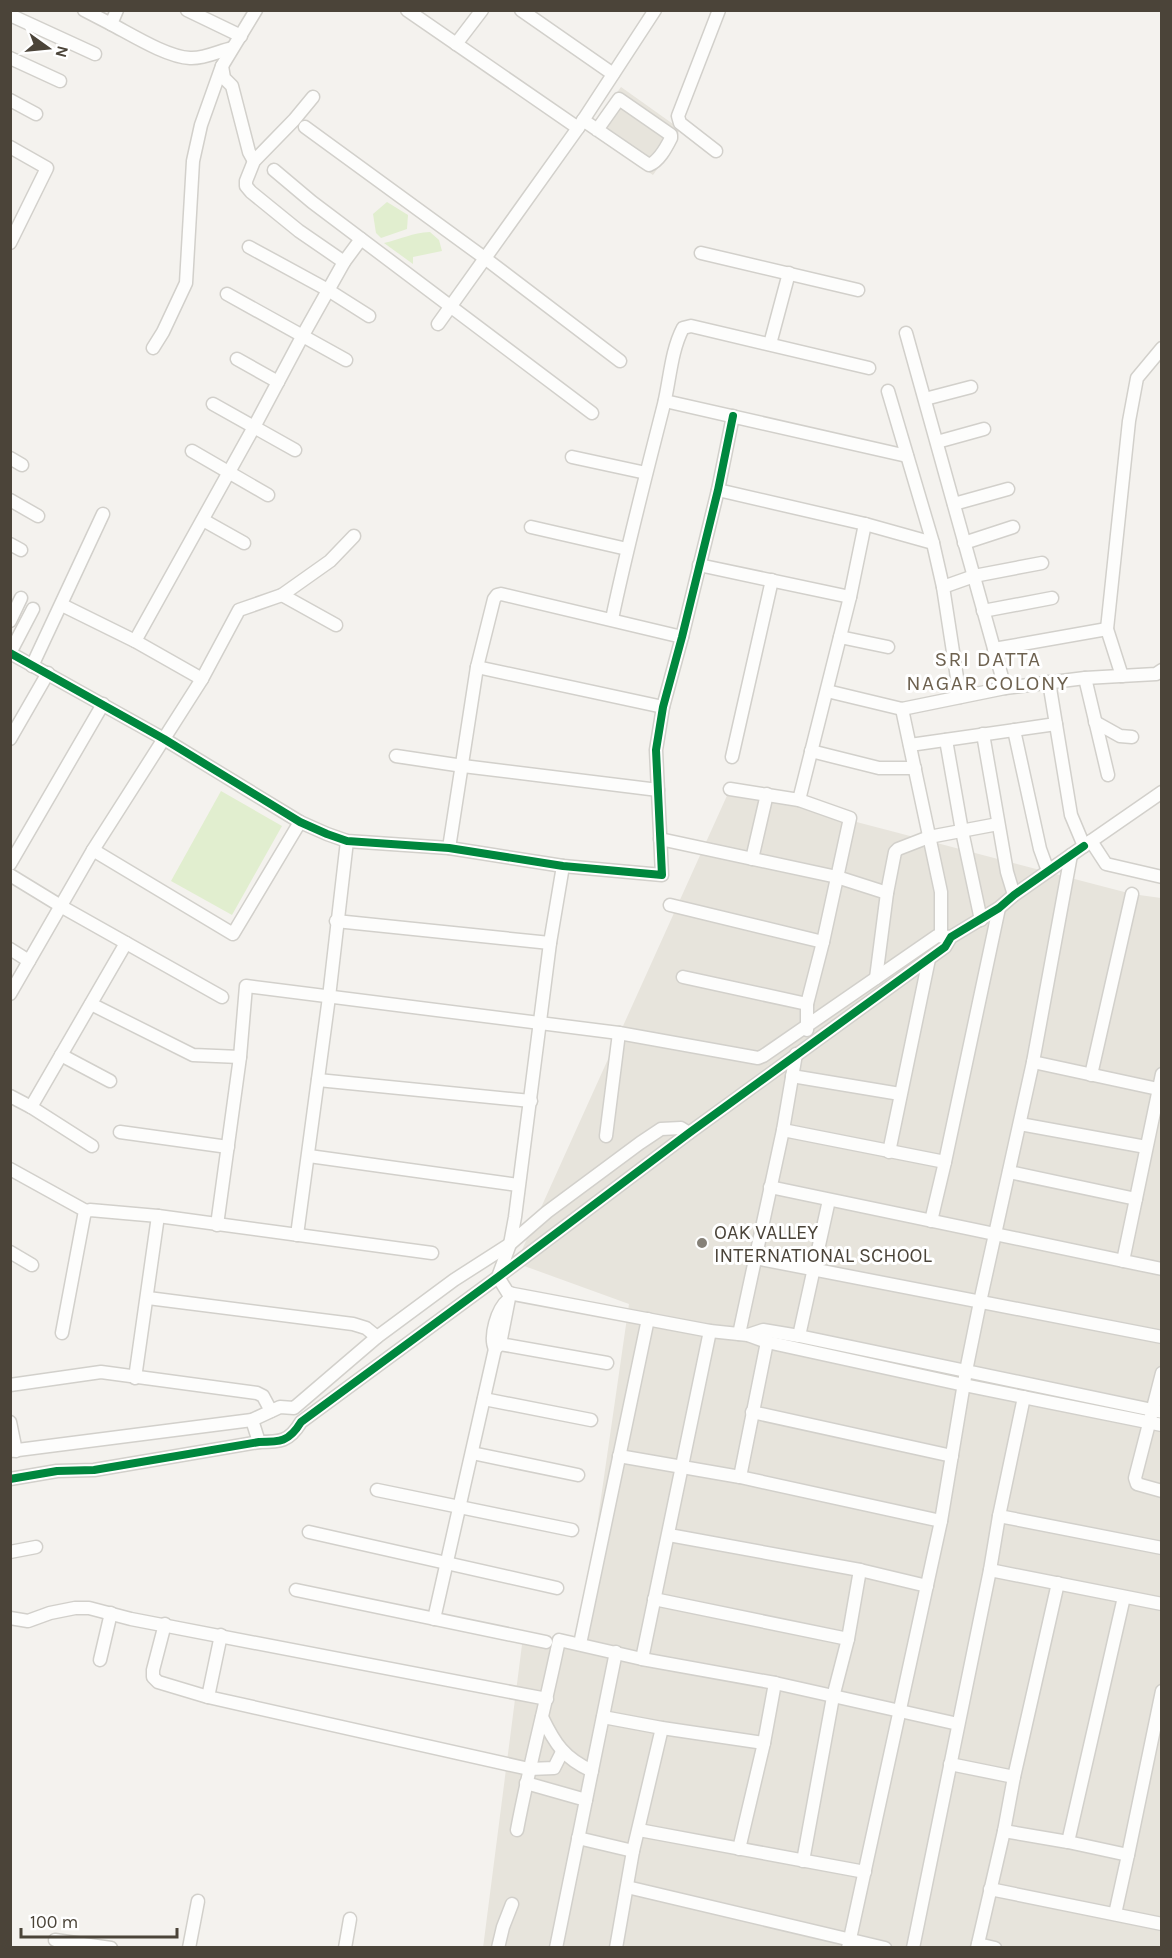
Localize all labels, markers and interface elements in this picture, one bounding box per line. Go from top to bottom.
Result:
north arrow [18,18,78,78]
text: N [51,44,73,60]
district label: SRI DATTA NAGAR COLONY [906,647,1070,695]
place label: OAK VALLEY INTERNATIONAL SCHOOL [714,1221,932,1267]
marker: OAK VALLEY INTERNATIONAL SCHOOL [695,1236,709,1250]
scale bar [21,1901,177,1939]
text: 100 m [30,1911,78,1933]

